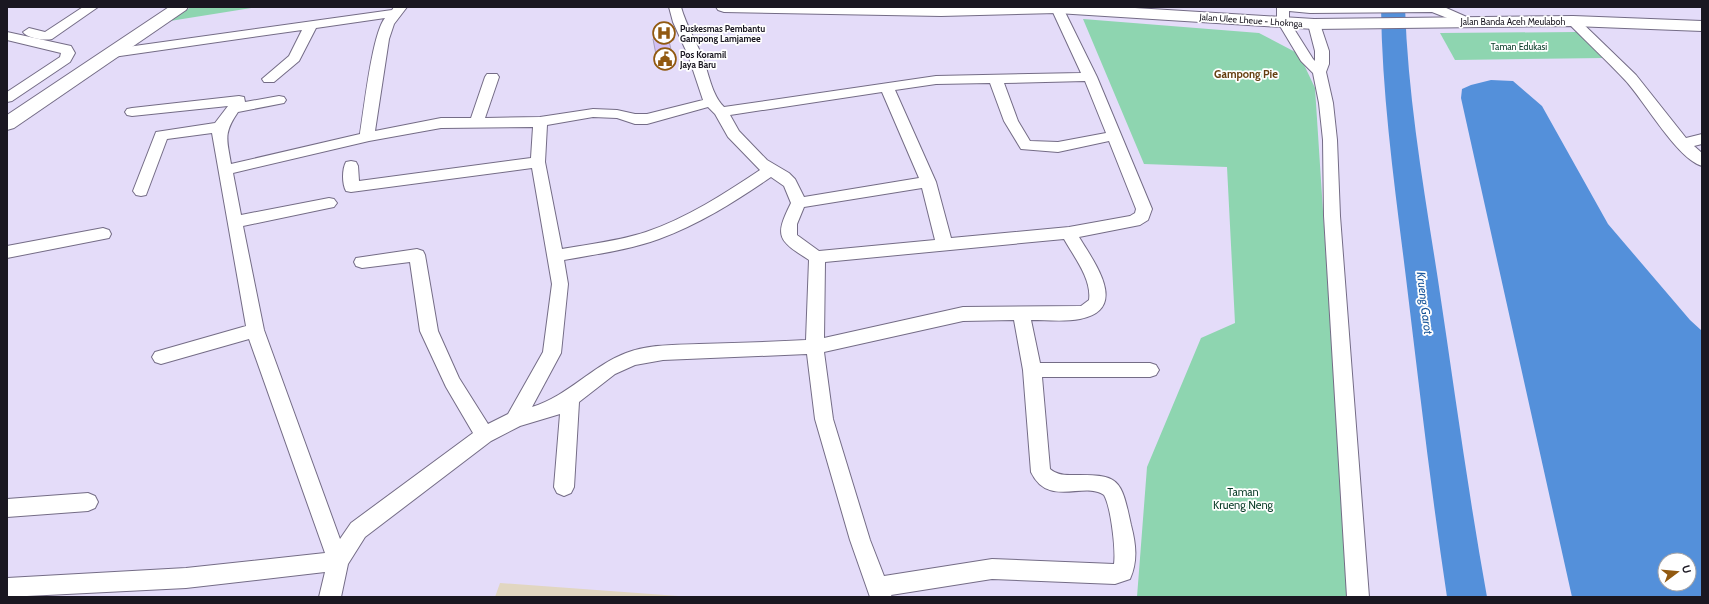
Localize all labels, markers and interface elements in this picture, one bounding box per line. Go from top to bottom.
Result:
street label: Jalan Ulee Lheue - Lhoknga [1198,11,1304,29]
street label: Jalan Banda Aceh Meulaboh [1460,16,1566,27]
hospital icon: Puskesmas Pembantu Gampong Lamjamee [651,20,677,46]
place label: Puskesmas Pembantu Gampong Lamjamee [680,23,765,44]
park label: Taman Edukasi [1491,41,1547,52]
public building icon: Pos Koramil Jaya Baru [652,46,678,72]
place label: Pos Koramil Jaya Baru [679,49,727,70]
district label: Gampong Pie [1214,67,1278,81]
water label: Krueng Garot [1414,271,1436,336]
park label: Taman Krueng Neng [1213,485,1274,512]
north arrow [1657,552,1697,592]
text: U [1679,564,1694,575]

